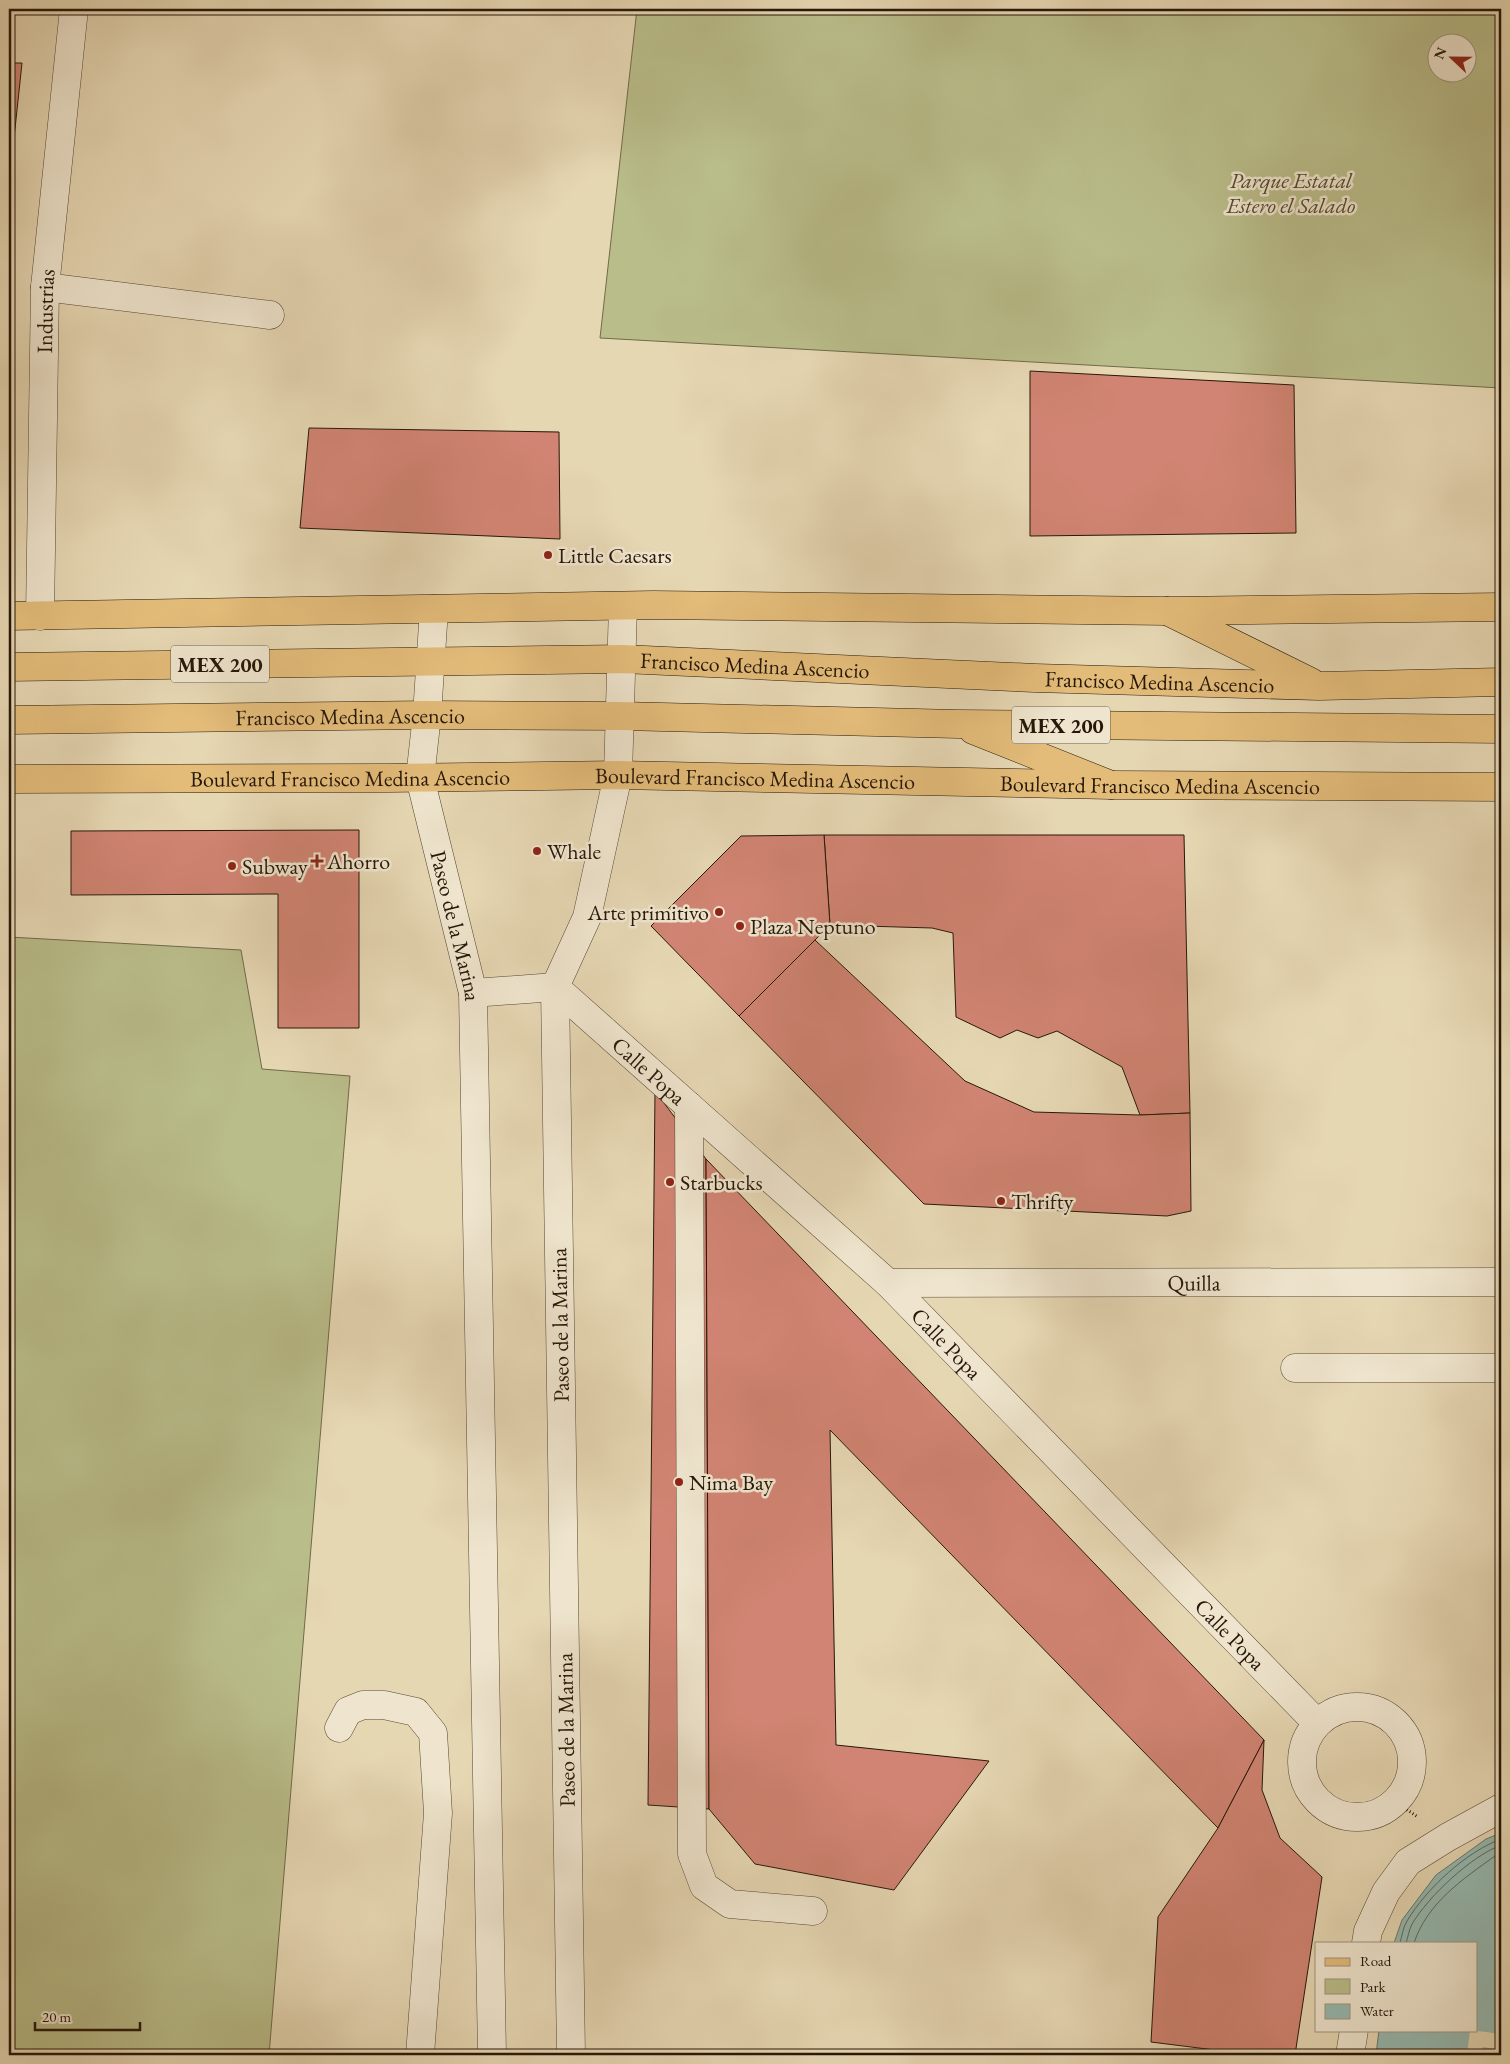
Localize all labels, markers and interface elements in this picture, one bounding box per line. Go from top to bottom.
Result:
north arrow [1428,32,1478,82]
text: N [1429,44,1451,62]
park label: Parque Estatal Estero el Salado [1226,166,1355,220]
street label: Industrias [29,267,61,354]
place label: Little Caesars [558,541,672,570]
marker: Little Caesars [542,549,554,561]
street label: Francisco Medina Ascencio [639,645,870,685]
road number: MEX 200 [171,646,269,682]
street label: Francisco Medina Ascencio [1044,664,1275,699]
street label: Francisco Medina Ascencio [235,700,465,732]
road number: MEX 200 [1012,706,1110,744]
street label: Boulevard Francisco Medina Ascencio [595,760,915,796]
street label: Boulevard Francisco Medina Ascencio [190,762,510,793]
street label: Boulevard Francisco Medina Ascencio [1000,768,1320,801]
place label: Whale [547,837,602,866]
marker: Whale [531,845,543,857]
place label: Ahorro [326,847,390,876]
street label: Paseo de la Marina [424,847,488,1002]
place label: Subway [242,852,308,881]
marker: Ahorro [311,855,323,867]
marker: Subway [226,860,238,872]
place label: Arte primitivo [587,898,709,927]
marker: Arte primitivo [713,906,725,918]
place label: Plaza Neptuno [750,912,876,941]
marker: Plaza Neptuno [734,920,746,932]
street label: Calle Popa [606,1030,692,1111]
place label: Starbucks [680,1168,763,1197]
marker: Starbucks [664,1176,676,1188]
place label: Thrifty [1011,1187,1074,1216]
marker: Thrifty [995,1195,1007,1207]
street label: Paseo de la Marina [544,1247,576,1402]
street label: Quilla [1167,1268,1221,1297]
street label: Calle Popa [905,1301,989,1386]
place label: Nima Bay [689,1468,774,1497]
marker: Nima Bay [673,1476,685,1488]
street label: Calle Popa [1189,1592,1272,1676]
street label: Paseo de la Marina [550,1652,582,1807]
legend [1315,1942,1478,2032]
text: Road [1360,1951,1392,1970]
text: Park [1360,1977,1387,1996]
scale bar [35,1999,140,2031]
text: Water [1360,2001,1394,2020]
text: 20 m [42,2007,71,2026]

